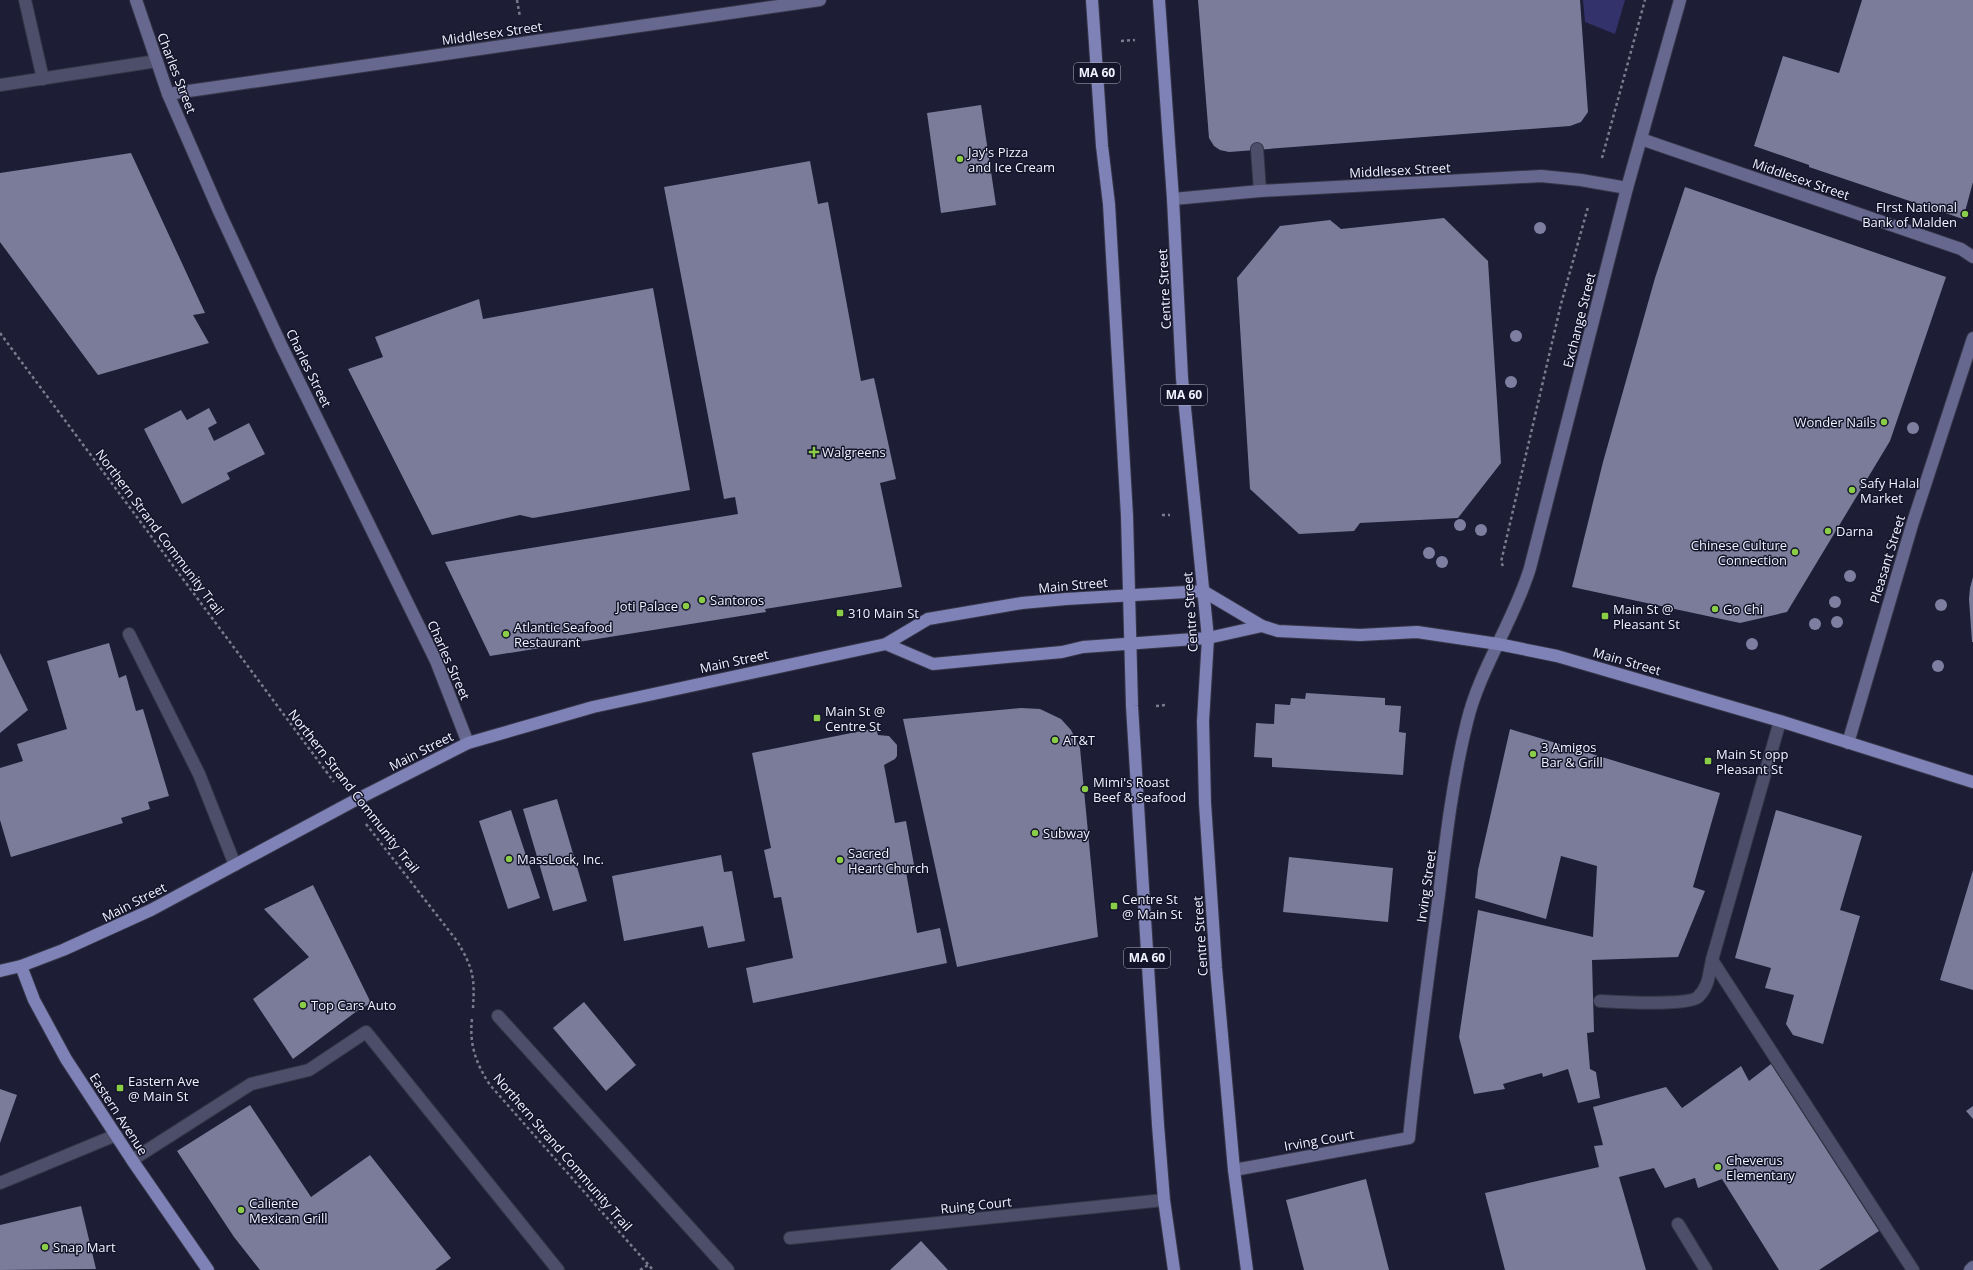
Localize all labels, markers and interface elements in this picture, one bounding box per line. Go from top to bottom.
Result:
street label: Middlesex Street [441,17,544,49]
street label: Charles Street [153,30,201,116]
road number: MA 60 [1074,63,1120,83]
place label: Jay's Pizza and Ice Cream [966,143,1055,176]
marker: Jay's Pizza and Ice Cream [955,154,965,164]
street label: Middlesex Street [1750,154,1852,204]
street label: Middlesex Street [1349,158,1451,182]
place label: FIrst National Bank of Malden [1862,198,1957,231]
marker: FIrst National Bank of Malden [1960,209,1970,219]
street label: Centre Street [1153,248,1175,330]
street label: Exchange Street [1558,270,1600,369]
street label: Charles Street [282,326,336,411]
road number: MA 60 [1161,385,1207,405]
place label: Wonder Nails [1794,413,1876,431]
marker: Wonder Nails [1879,417,1889,427]
place label: Walgreens [822,443,886,461]
street label: Northern Strand Community Trail [92,445,228,619]
marker: Walgreens [809,447,819,457]
place label: Safy Halal Market [1860,474,1919,507]
marker: Safy Halal Market [1847,485,1857,495]
street label: Pleasant Street [1865,512,1909,605]
place label: Darna [1836,522,1873,540]
marker: Darna [1823,526,1833,536]
place label: Chinese Culture Connection [1691,536,1787,569]
marker: Chinese Culture Connection [1790,547,1800,557]
street label: Centre Street [1178,571,1202,653]
street label: Main Street [1037,573,1109,597]
place label: Santoros [710,591,764,609]
marker: Santoros [697,595,707,605]
place label: Joti Palace [614,597,678,615]
place label: Main St @ Pleasant St [1613,600,1680,633]
place label: Go Chi [1723,600,1763,618]
marker: Joti Palace [681,601,691,611]
place label: 310 Main St [848,604,919,622]
marker: Go Chi [1710,604,1720,614]
marker: 310 Main St [835,608,845,618]
marker: Main St @ Pleasant St [1600,611,1610,621]
street label: Charles Street [423,617,475,703]
place label: Atlantic Seafood Restaurant [514,618,612,651]
marker: Atlantic Seafood Restaurant [501,629,511,639]
street label: Main Street [1591,643,1663,679]
street label: Main Street [698,645,770,677]
place label: Main St @ Centre St [825,702,885,735]
street label: Northern Strand Community Trail [284,705,424,877]
marker: Main St @ Centre St [812,713,822,723]
street label: Main Street [386,727,457,775]
place label: AT&T [1063,731,1096,749]
marker: AT&T [1050,735,1060,745]
place label: 3 Amigos Bar & Grill [1541,738,1603,771]
place label: Main St opp Pleasant St [1716,745,1788,778]
marker: 3 Amigos Bar & Grill [1528,749,1538,759]
marker: Main St opp Pleasant St [1703,756,1713,766]
place label: Mimi's Roast Beef & Seafood [1093,773,1186,806]
marker: Mimi's Roast Beef & Seafood [1080,784,1090,794]
place label: Subway [1043,824,1090,842]
marker: Subway [1030,828,1040,838]
place label: Sacred Heart Church [848,844,929,877]
street label: Irving Street [1412,848,1440,924]
place label: MassLock, Inc. [517,850,604,868]
marker: MassLock, Inc. [504,854,514,864]
marker: Sacred Heart Church [835,855,845,865]
street label: Main Street [99,878,170,926]
place label: Centre St @ Main St [1122,890,1183,923]
street label: Centre Street [1188,895,1212,977]
marker: Centre St @ Main St [1109,901,1119,911]
road number: MA 60 [1124,948,1170,968]
place label: Top Cars Auto [311,996,396,1014]
marker: Top Cars Auto [298,1000,308,1010]
street label: Eastern Avenue [86,1069,152,1159]
street label: Northern Strand Community Trail [490,1069,636,1235]
place label: Eastern Ave @ Main St [128,1072,199,1105]
marker: Eastern Ave @ Main St [115,1083,125,1093]
street label: Irving Court [1282,1125,1356,1155]
place label: Cheverus Elementary [1726,1151,1795,1184]
marker: Cheverus Elementary [1713,1162,1723,1172]
street label: Ruing Court [939,1192,1013,1218]
place label: Caliente Mexican Grill [249,1194,328,1227]
marker: Caliente Mexican Grill [236,1205,246,1215]
place label: Snap Mart [53,1238,116,1256]
marker: Snap Mart [40,1242,50,1252]

